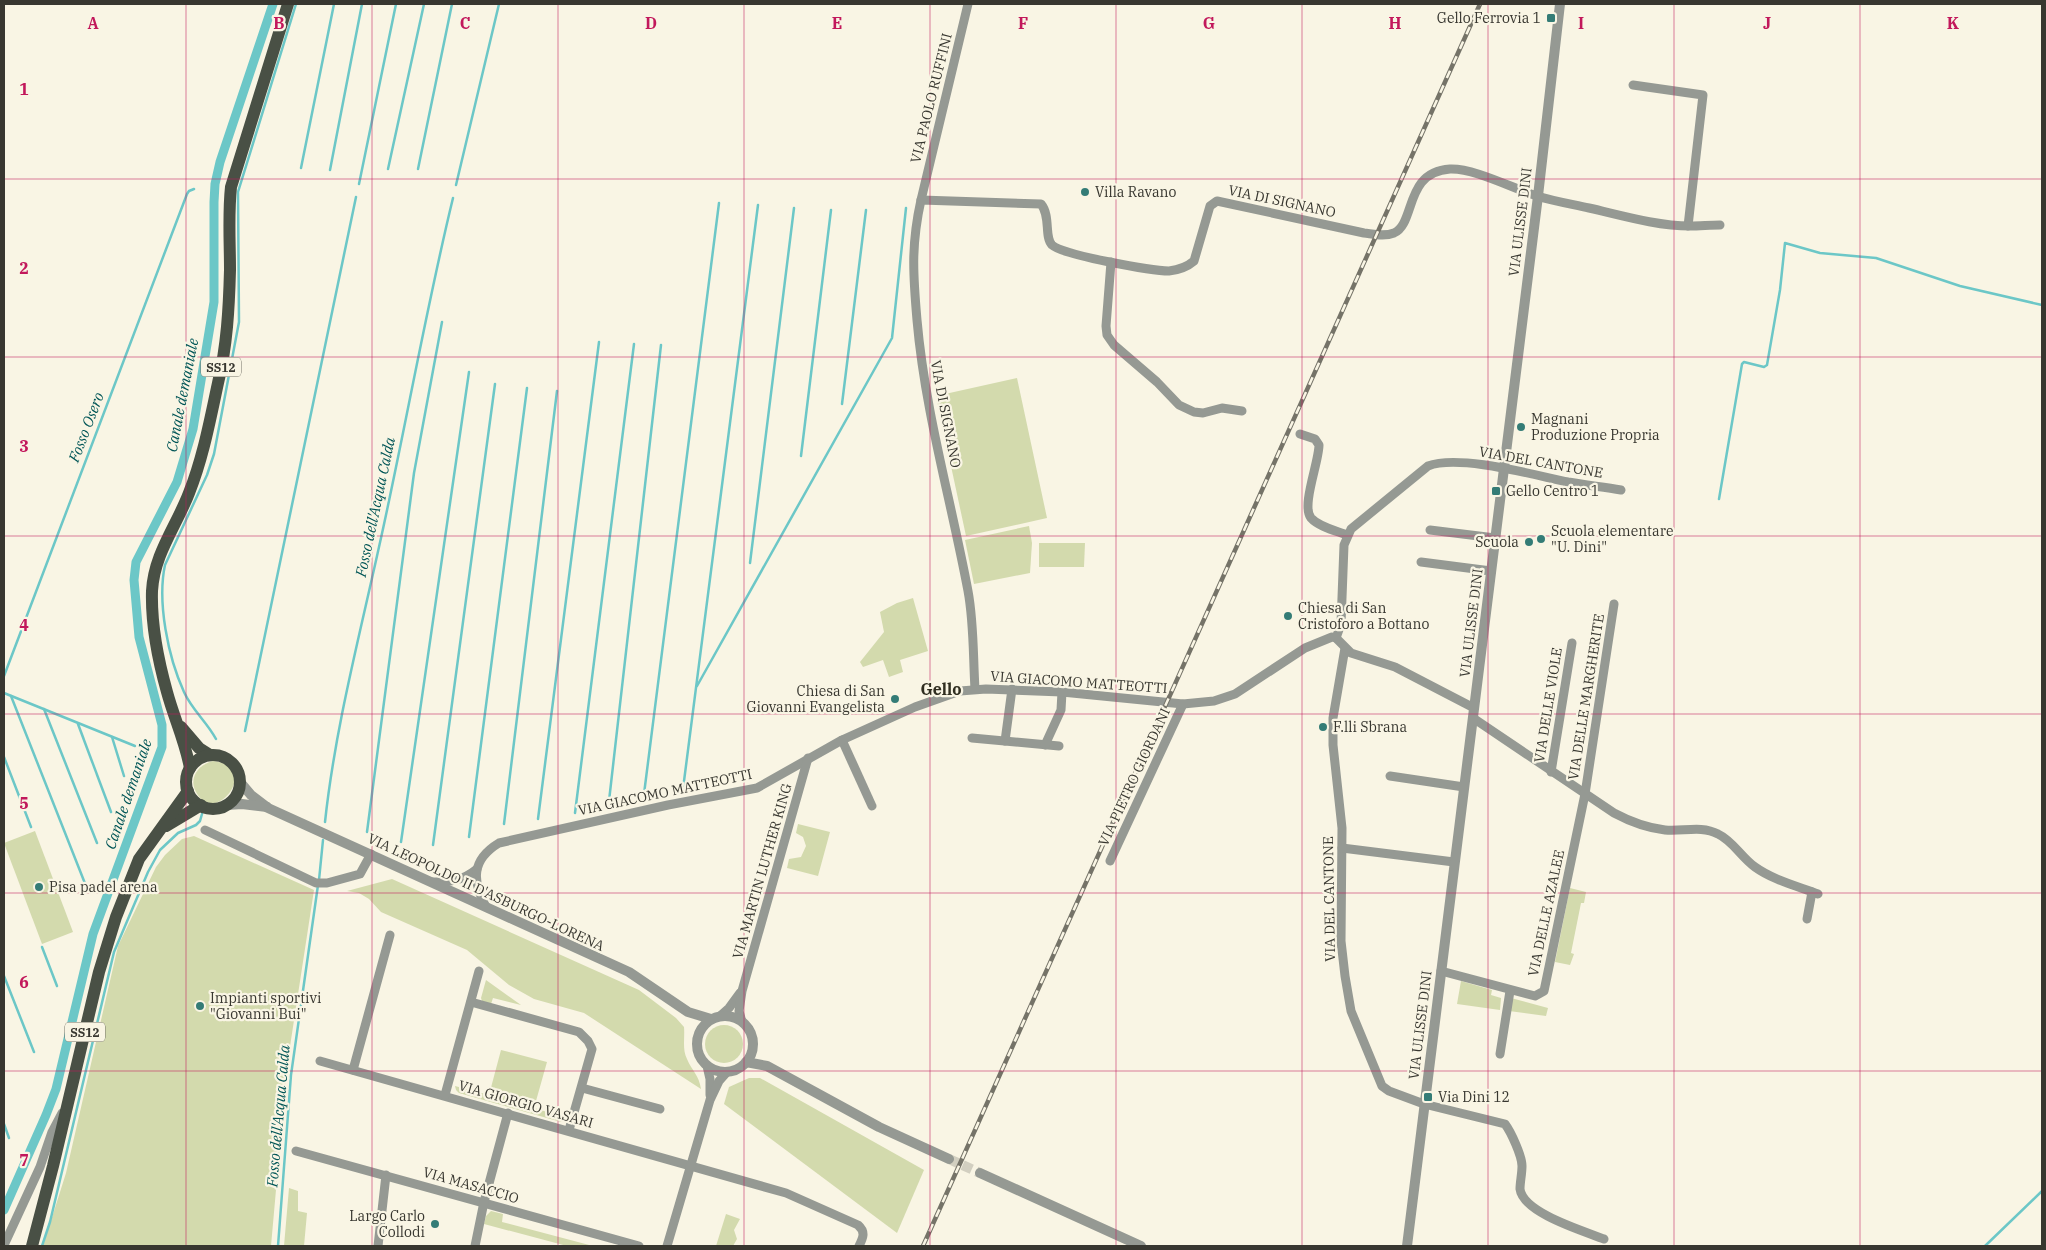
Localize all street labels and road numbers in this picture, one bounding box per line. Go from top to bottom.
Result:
street label: VIA PAOLO RUFFINI [906,31,956,165]
street label: VIA ULISSE DINI [1504,166,1536,277]
street label: VIA DI SIGNANO [1227,181,1337,221]
road number: SS12 [201,358,241,377]
street label: VIA DI SIGNANO [927,359,965,469]
street label: VIA DEL CANTONE [1478,442,1604,482]
street label: VIA ULISSE DINI [1455,567,1487,678]
street label: VIA DELLE MARGHERITE [1564,612,1608,781]
street label: VIA DELLE VIOLE [1530,646,1566,764]
street label: VIA GIACOMO MATTEOTTI [990,667,1168,697]
street label: VIA PIETRO GIORDANI [1094,705,1174,849]
street label: VIA GIACOMO MATTEOTTI [576,765,754,819]
street label: VIA MARTIN LUTHER KING [728,781,796,961]
street label: VIA LEOPOLDO II D'ASBURGO-LORENA [365,829,608,955]
street label: VIA DEL CANTONE [1319,836,1339,962]
street label: VIA DELLE AZALEE [1524,848,1568,978]
street label: VIA ULISSE DINI [1404,969,1436,1080]
road number: SS12 [65,1022,105,1042]
street label: VIA GIORGIO VASARI [456,1076,596,1132]
street label: VIA MASACCIO [421,1163,521,1207]

